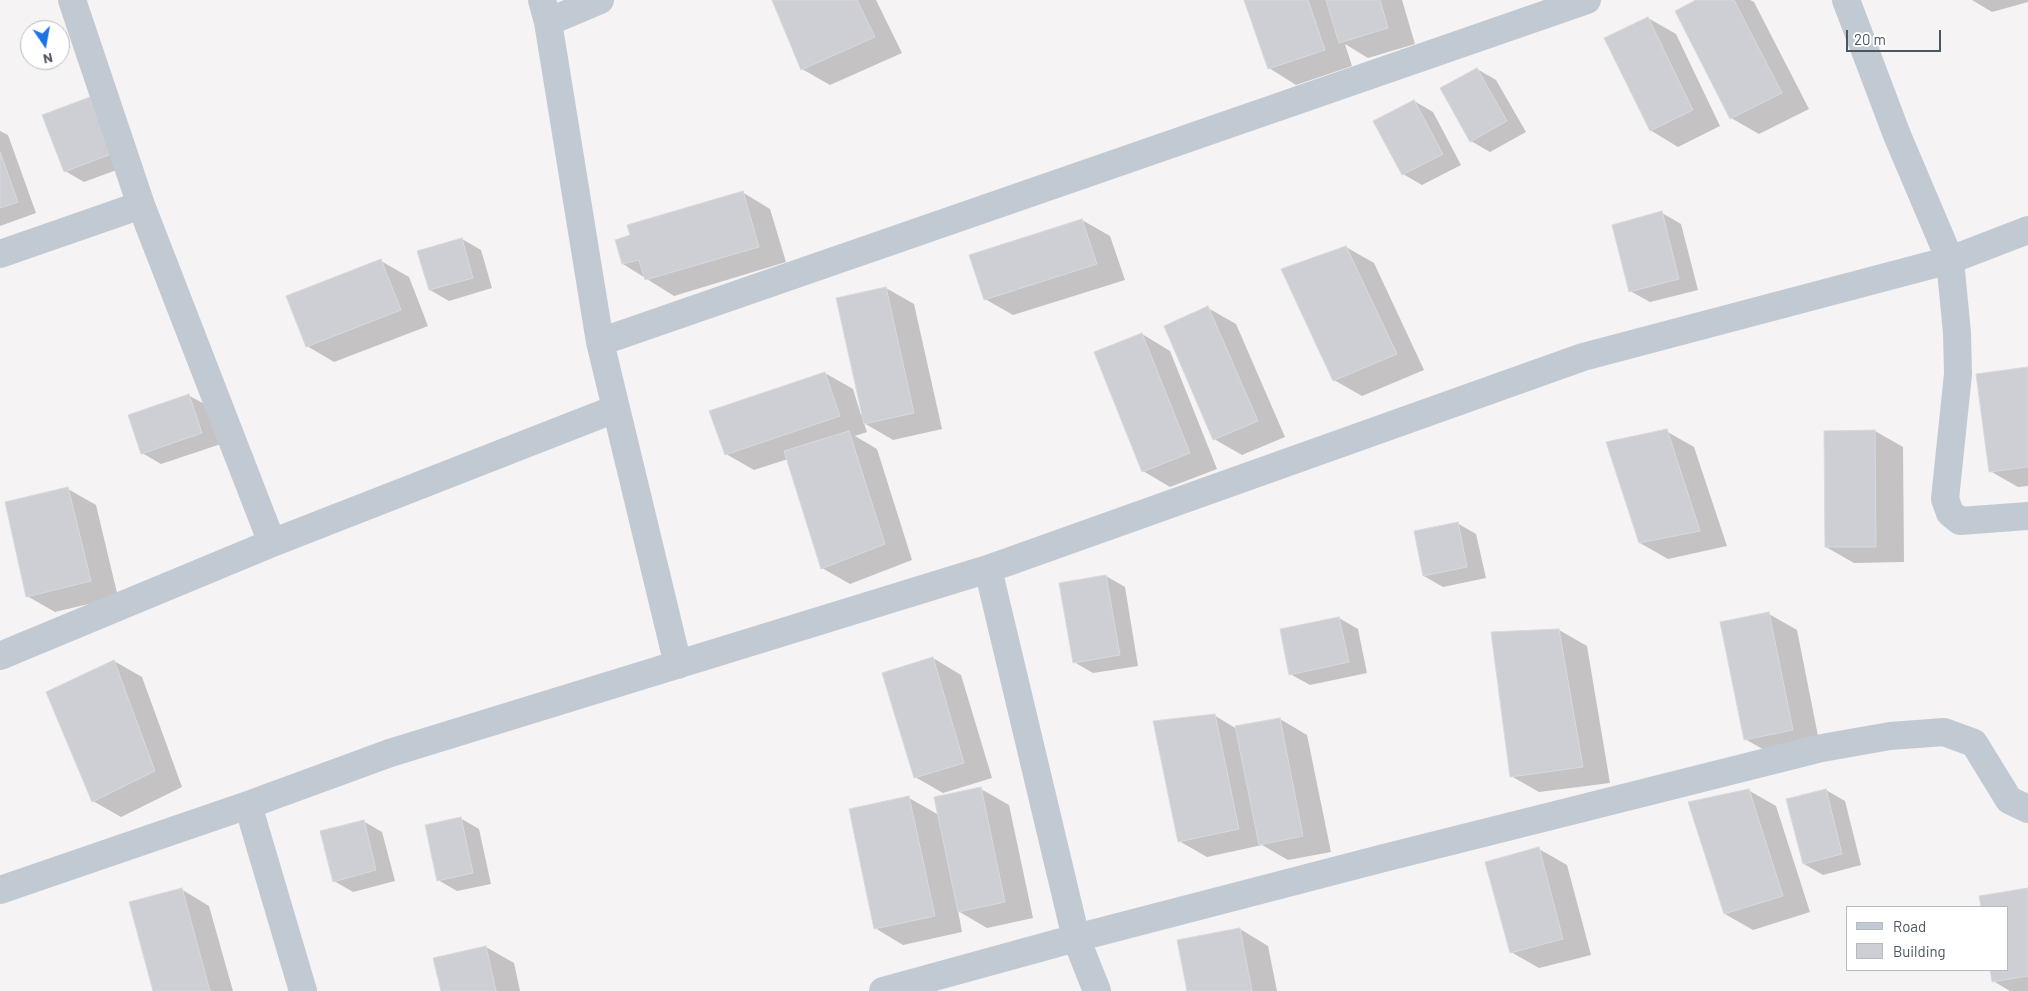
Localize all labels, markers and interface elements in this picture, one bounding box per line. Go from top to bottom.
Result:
north arrow [20,20,70,70]
scale bar [1848,20,1943,52]
text: 20 m [1854,30,1886,48]
text: N [42,50,54,68]
legend [1846,906,2008,971]
text: Road [1893,917,1926,935]
text: Building [1893,942,1946,960]

